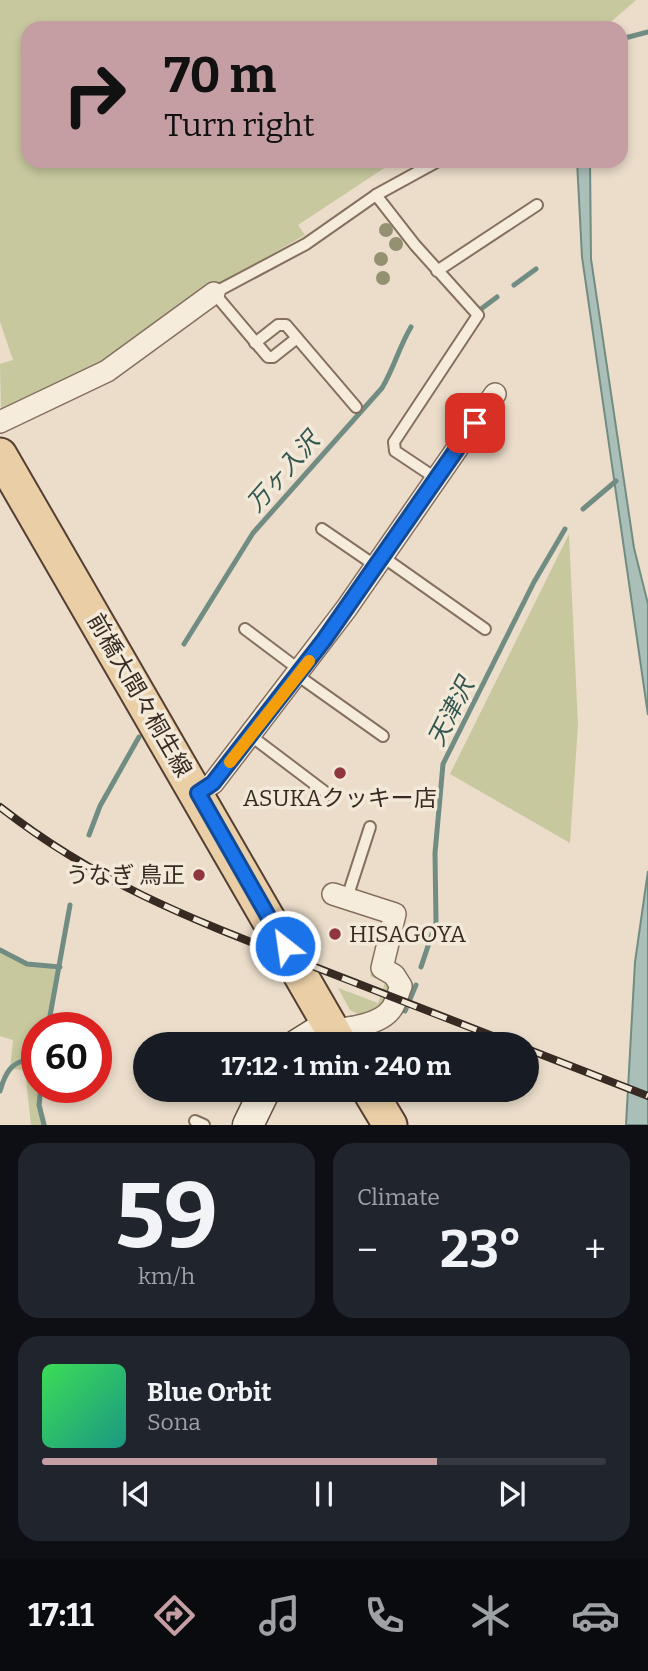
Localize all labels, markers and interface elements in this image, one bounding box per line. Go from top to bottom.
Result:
text: 70 m [164,46,276,105]
icon: right [49,49,140,140]
text: Turn right [164,106,315,144]
pin [445,393,505,453]
icon: arrive [456,404,494,442]
water label: 万ヶ入沢 [241,424,327,517]
street label: 前橋大間々桐生線 [82,608,198,782]
water label: 天津沢 [422,671,481,750]
marker: ASUKAクッキー店 [332,765,348,781]
place label: ASUKAクッキー店 [243,784,437,812]
place label: うなぎ 鳥正 [65,861,185,889]
marker: うなぎ 鳥正 [191,867,207,883]
position arrow [248,909,322,983]
place label: HISAGOYA [349,920,467,948]
marker: HISAGOYA [327,926,343,942]
speed limit sign: 60 [21,1012,112,1103]
text: 17:12 · 1 min · 240 m [221,1051,451,1082]
text: 59 [115,1162,218,1271]
text: Climate [357,1183,440,1211]
text: 23° [440,1218,522,1281]
text: − [357,1227,378,1273]
text: + [584,1227,606,1273]
text: km/h [138,1262,195,1290]
text: Blue Orbit [147,1377,271,1408]
text: Sona [147,1408,201,1436]
icon: previous [117,1475,155,1513]
icon: pause [305,1475,343,1513]
icon: next [493,1475,531,1513]
icon: directions [150,1591,199,1640]
icon: music [255,1591,304,1640]
icon: phone [360,1591,409,1640]
icon: climate [466,1591,515,1640]
icon: car [571,1591,620,1640]
text: 17:11 [28,1596,94,1634]

